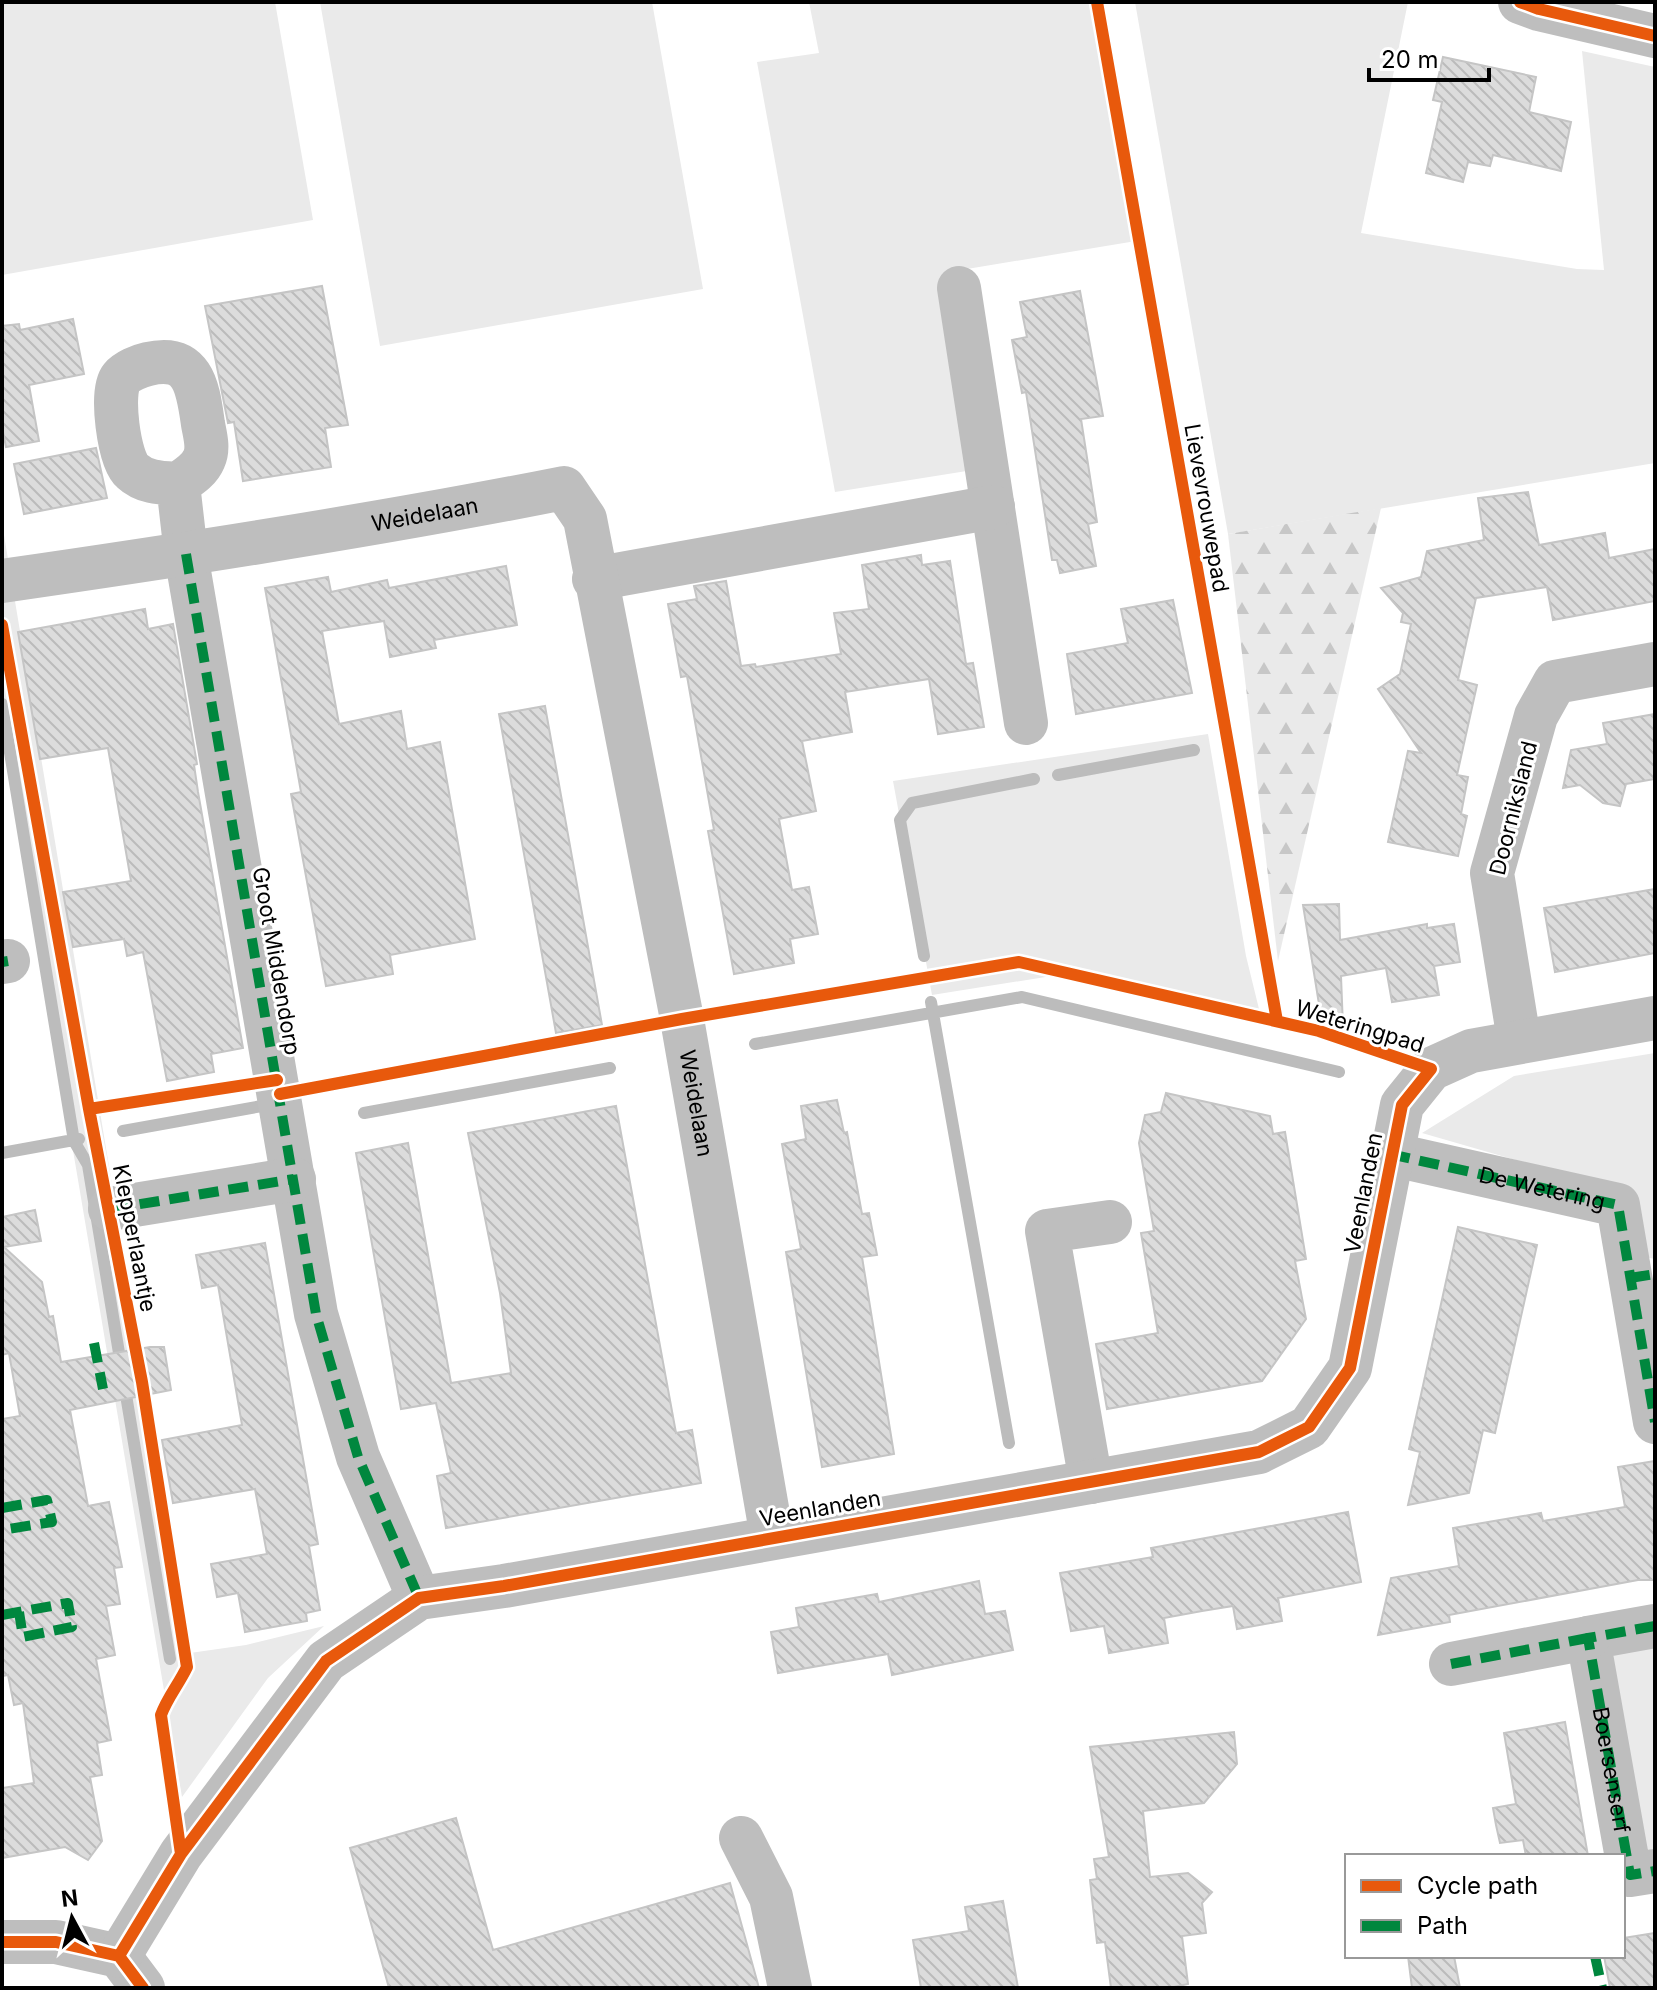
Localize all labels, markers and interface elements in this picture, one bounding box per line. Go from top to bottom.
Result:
scale bar [1369,32,1489,82]
text: 20 m [1381,45,1439,74]
street label: Lievevrouwepad [1179,422,1235,594]
street label: Weidelaan [369,492,480,536]
street label: Doorniksland [1484,738,1542,878]
street label: Groot Middendorp [248,865,306,1057]
street label: Weteringpad [1293,994,1427,1058]
street label: Weidelaan [675,1048,719,1159]
street label: Veenlanden [1339,1130,1387,1256]
street label: De Wetering [1477,1161,1608,1215]
street label: Klepperlaantje [108,1162,162,1314]
street label: Veenlanden [757,1485,883,1531]
street label: Boersenserf [1587,1705,1635,1835]
legend [1345,1854,1625,1958]
text: Cycle path [1417,1871,1538,1900]
north arrow [32,1878,112,1958]
text: N [60,1884,79,1912]
text: Path [1417,1911,1468,1940]

